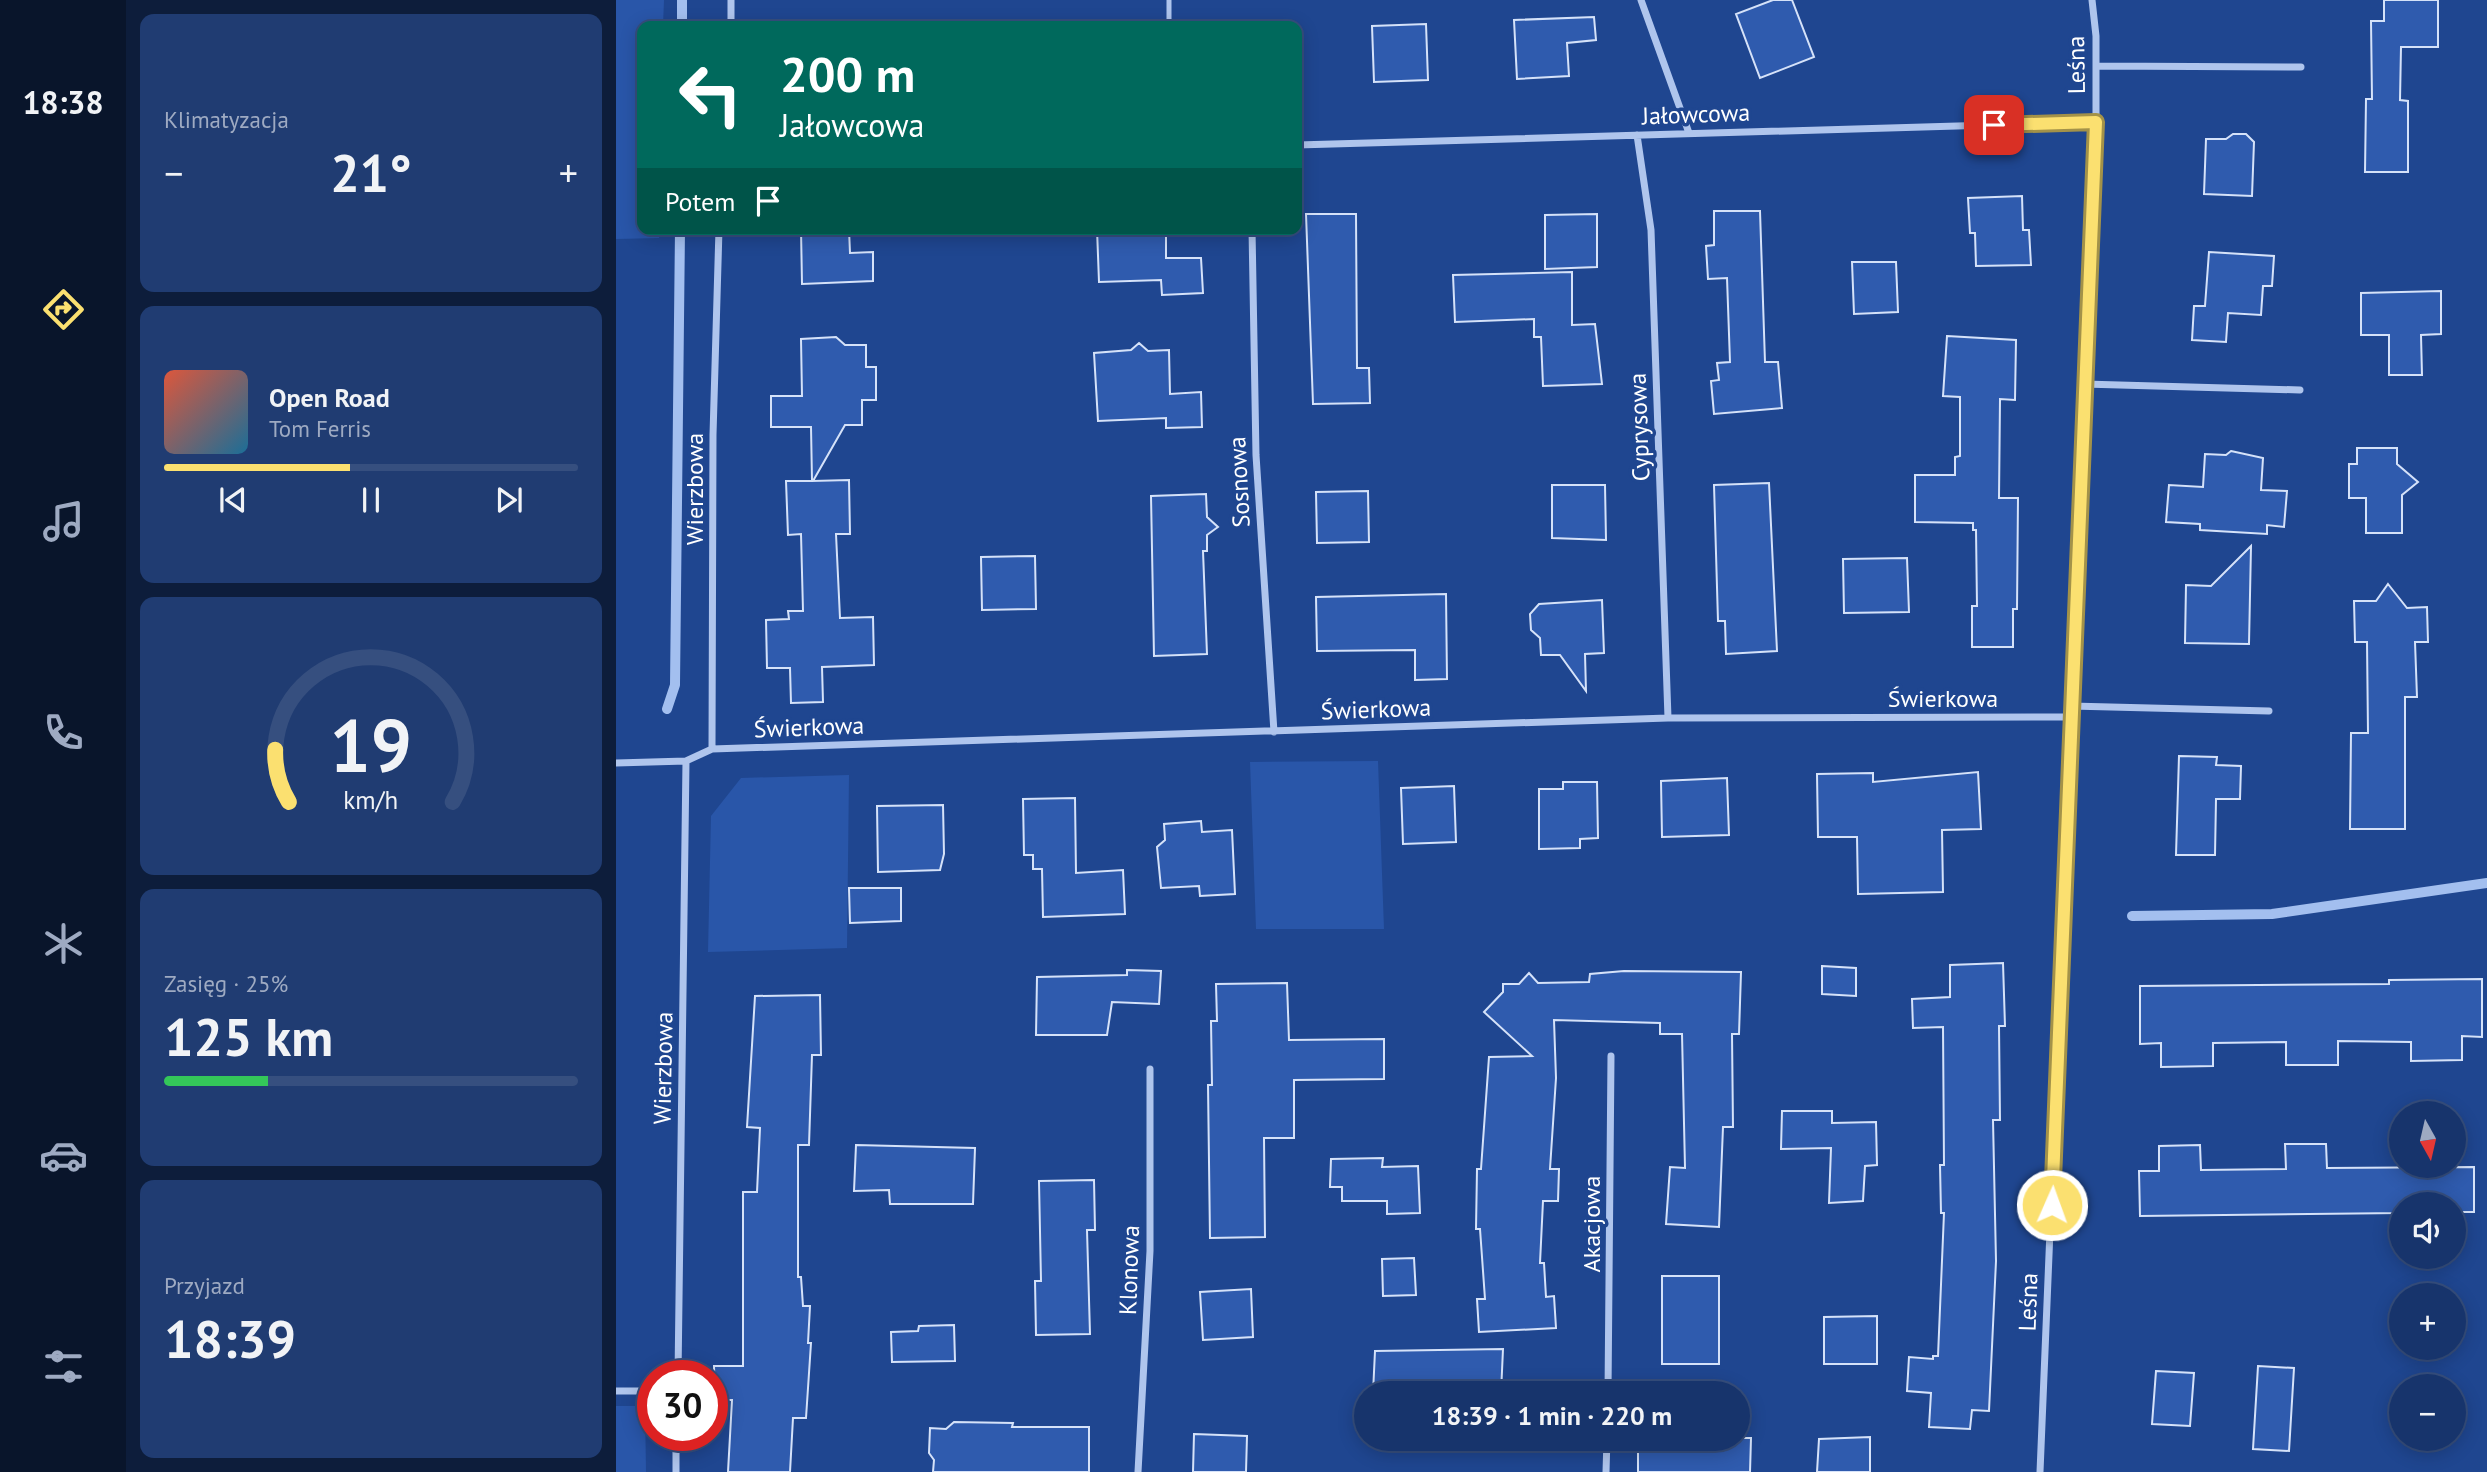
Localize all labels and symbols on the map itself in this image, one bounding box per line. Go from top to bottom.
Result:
street label: Leśna [2060,36,2092,94]
pin [1964,95,2024,155]
street label: Jałowcowa [1640,97,1751,131]
street label: Cyprysowa [1622,372,1656,482]
street label: Wierzbowa [679,433,710,545]
street label: Sosnowa [1221,436,1257,528]
street label: Świerkowa [1888,683,1998,714]
street label: Świerkowa [1320,692,1432,726]
street label: Świerkowa [753,710,865,744]
street label: Wierzbowa [647,1011,679,1125]
north arrow [2389,1101,2466,1178]
position arrow [2015,1168,2089,1242]
street label: Akacjowa [1576,1176,1607,1272]
street label: Klonowa [1112,1225,1146,1315]
street label: Leśna [2011,1272,2045,1332]
speed limit sign: 30 [637,1360,728,1451]

